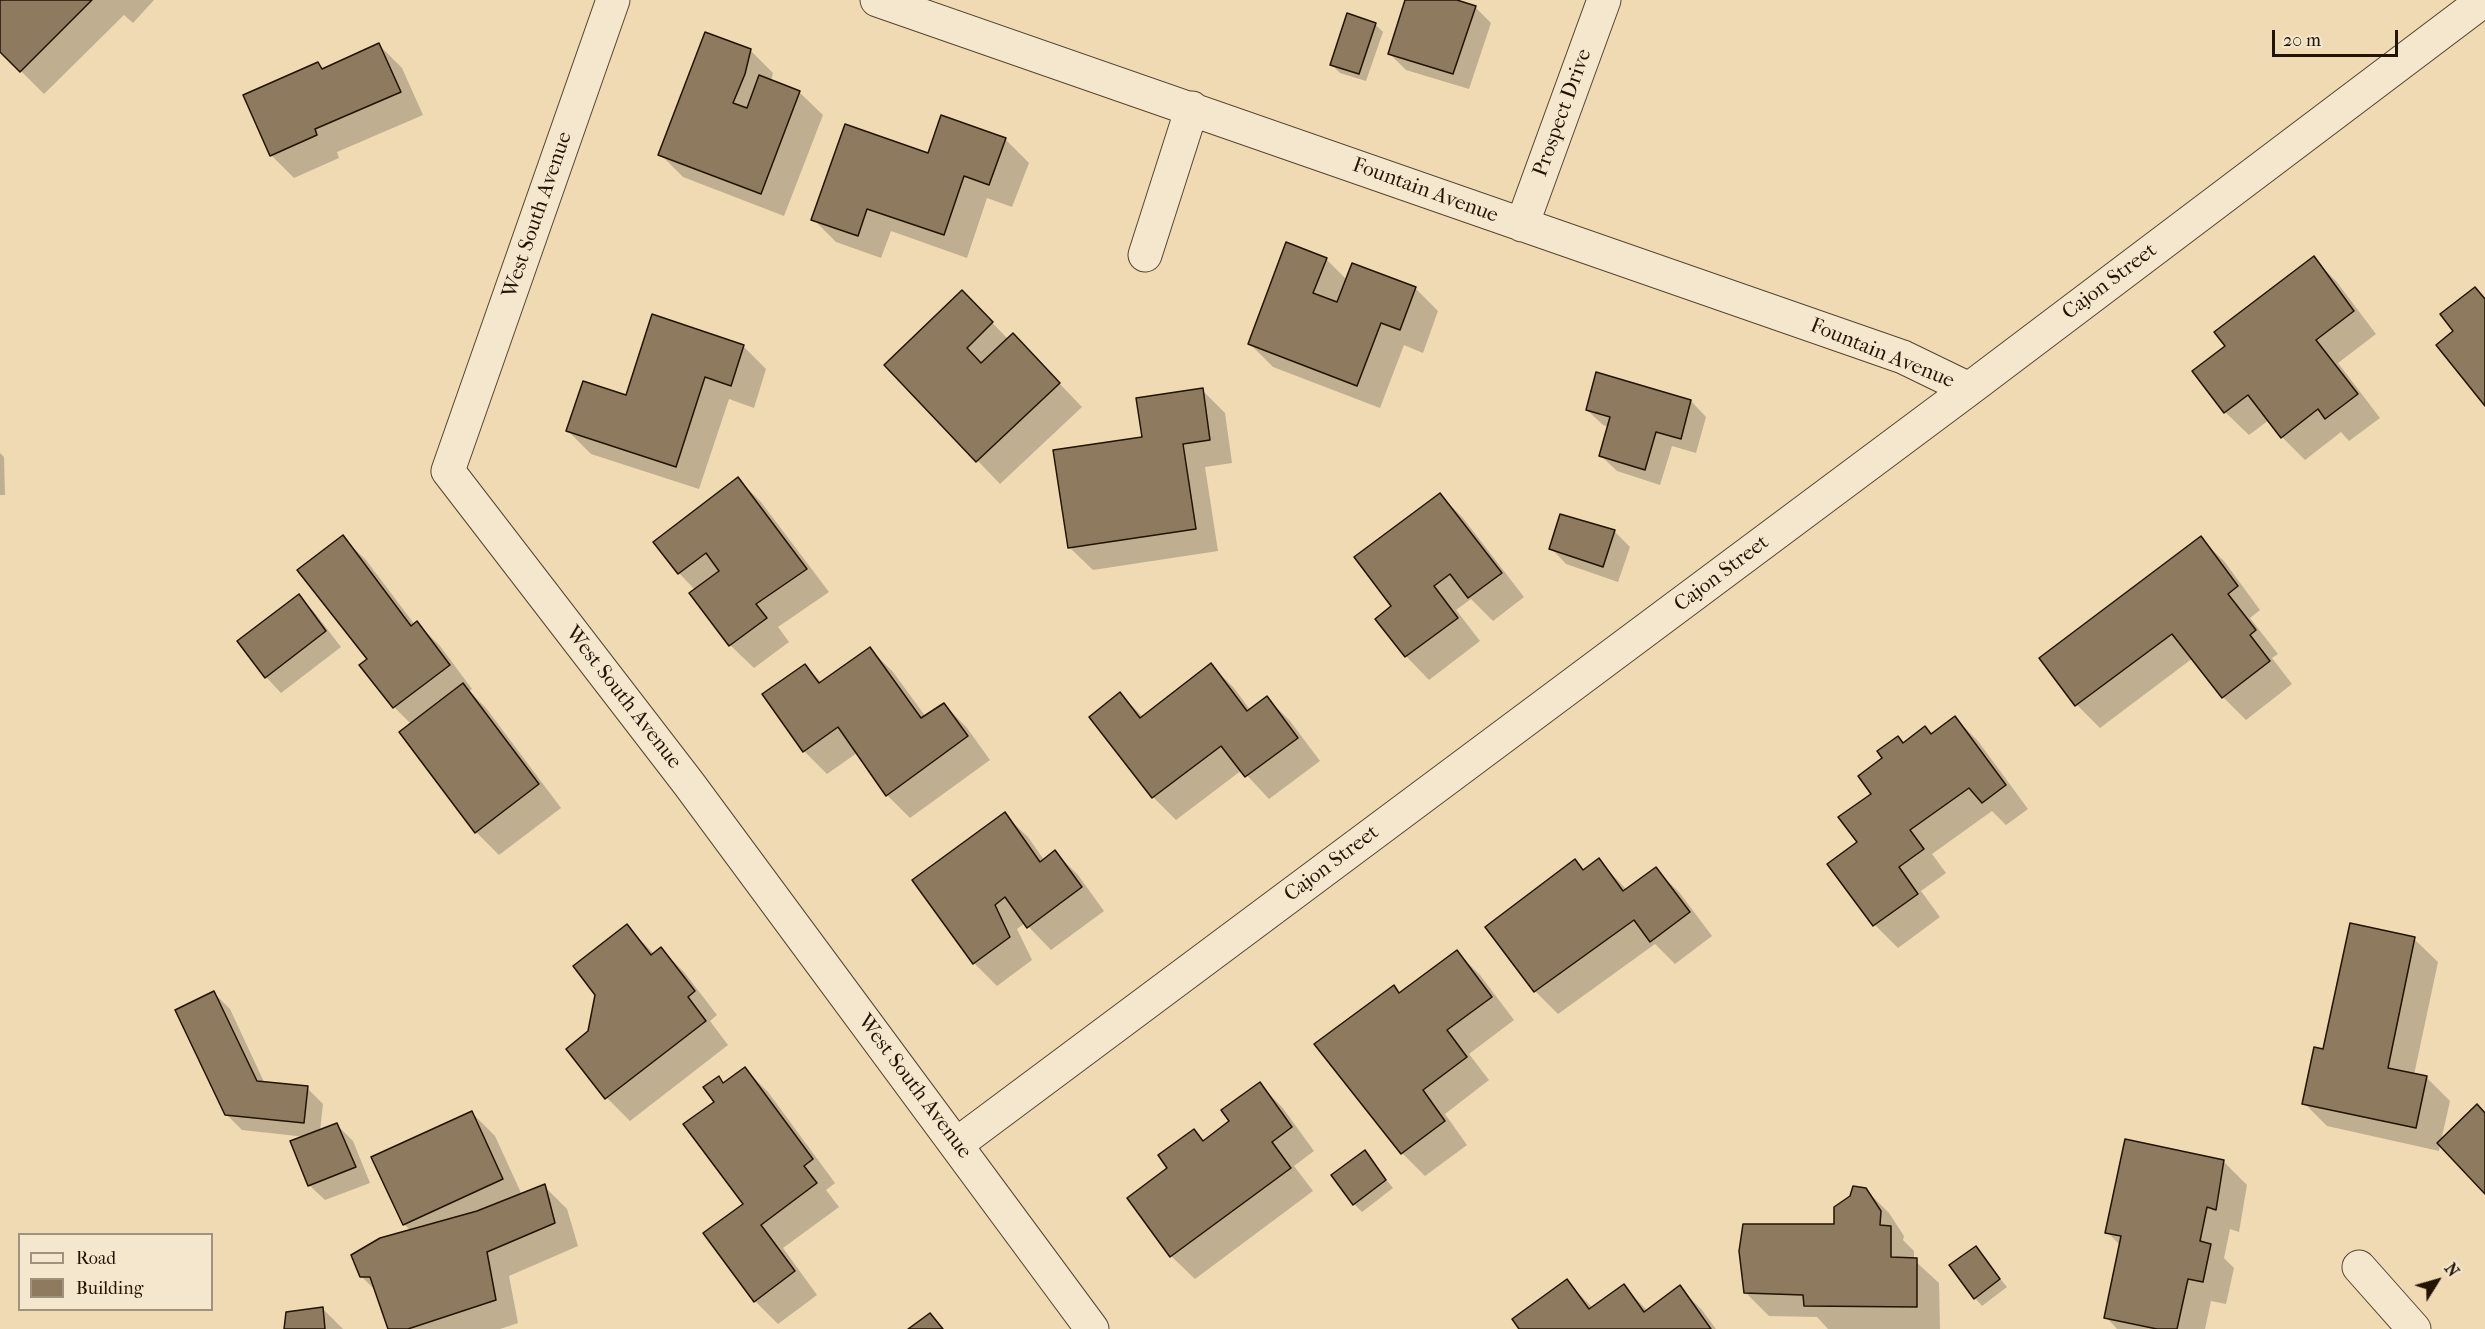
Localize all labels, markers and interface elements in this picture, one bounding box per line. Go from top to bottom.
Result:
scale bar [2275,18,2401,56]
text: 20 m [2283,30,2321,51]
street label: Prospect Drive [1528,46,1598,180]
street label: West South Avenue [498,129,578,301]
street label: Fountain Avenue [1349,153,1501,229]
street label: Cajon Street [2058,238,2162,326]
street label: Fountain Avenue [1806,314,1958,394]
street label: Cajon Street [1670,530,1774,618]
street label: West South Avenue [559,622,687,774]
street label: Cajon Street [1280,820,1384,908]
street label: West South Avenue [852,1010,976,1164]
legend [18,1233,213,1311]
text: Road [76,1248,116,1269]
north arrow [2407,1251,2467,1311]
text: N [2441,1259,2463,1280]
text: Building [76,1278,143,1299]

